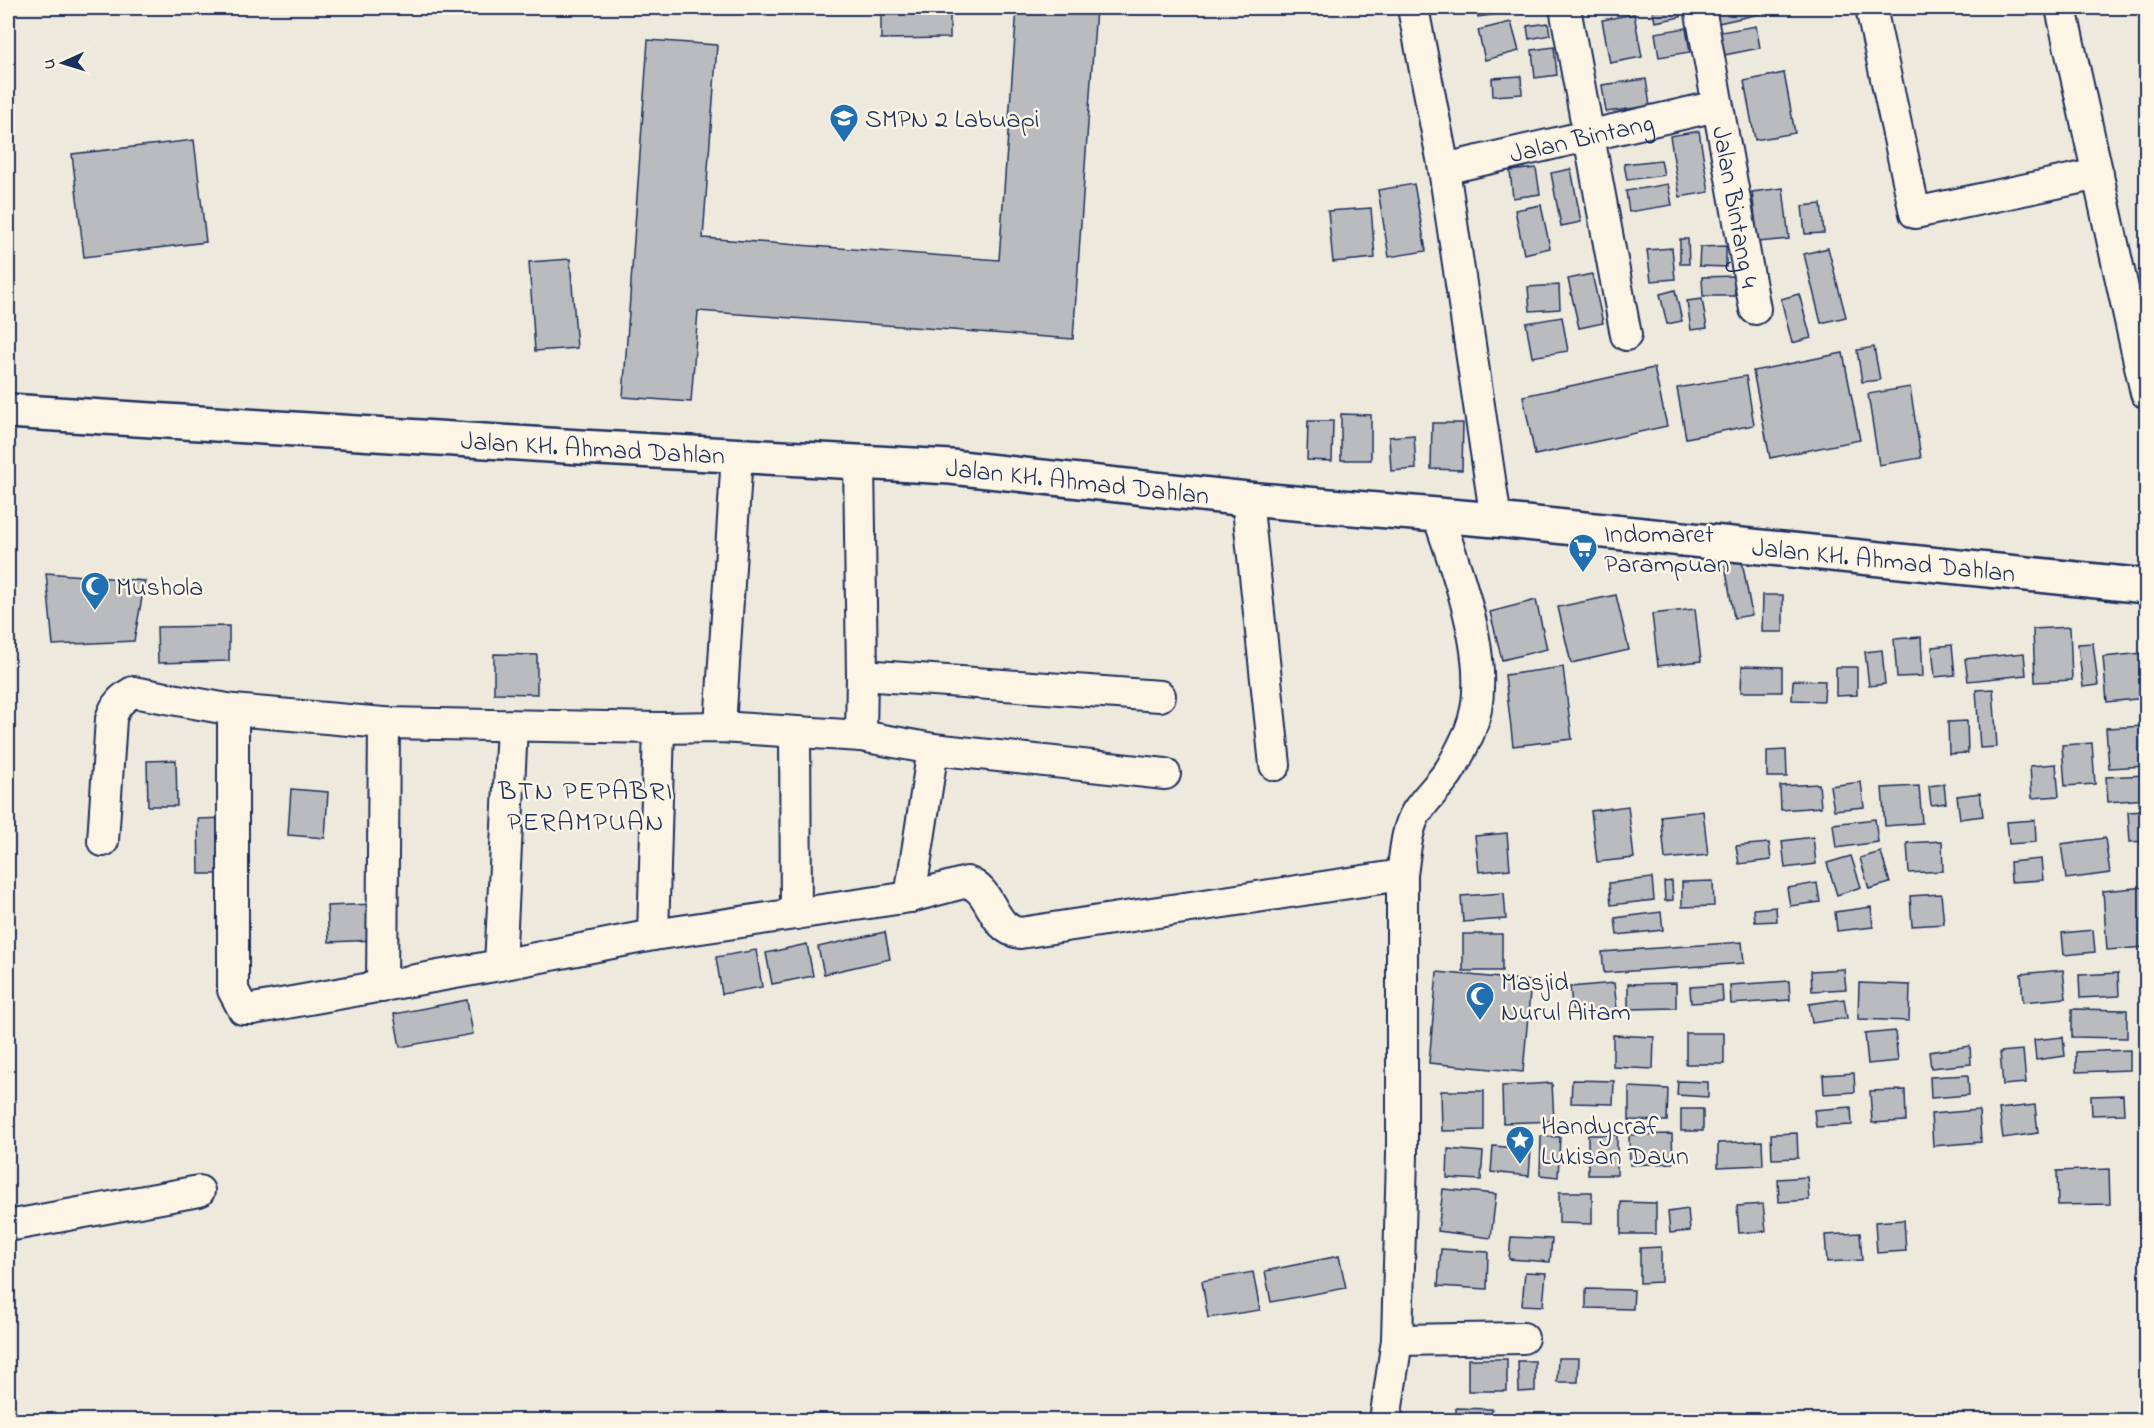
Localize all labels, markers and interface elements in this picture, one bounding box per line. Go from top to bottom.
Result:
north arrow [33,33,93,93]
text: U [38,58,62,70]
school or university icon: SMPN 2 Labuapi [828,102,860,144]
place label: SMPN 2 Labuapi [865,102,1040,140]
street label: Jalan Bintang [1506,105,1658,175]
street label: Jalan Bintang 4 [1700,123,1767,292]
street label: Jalan KH. Ahmad Dahlan [459,424,726,477]
street label: Jalan KH. Ahmad Dahlan [944,451,1211,517]
place label: Indomaret Parampuan [1604,517,1730,585]
street label: Jalan KH. Ahmad Dahlan [1750,530,2017,595]
supermarket icon: Indomaret Parampuan [1567,532,1599,574]
mosque icon: Mushola [79,570,111,612]
place label: Mushola [116,570,203,608]
district label: BTN PEPABRI PERAMPUAN [497,773,674,843]
place label: Masjid Nurul Aitam [1501,965,1631,1033]
mosque icon: Masjid Nurul Aitam [1464,980,1496,1022]
place label: Handycraf Lukisan Daun [1541,1109,1689,1177]
place icon: Handycraf Lukisan Daun [1504,1124,1536,1166]

